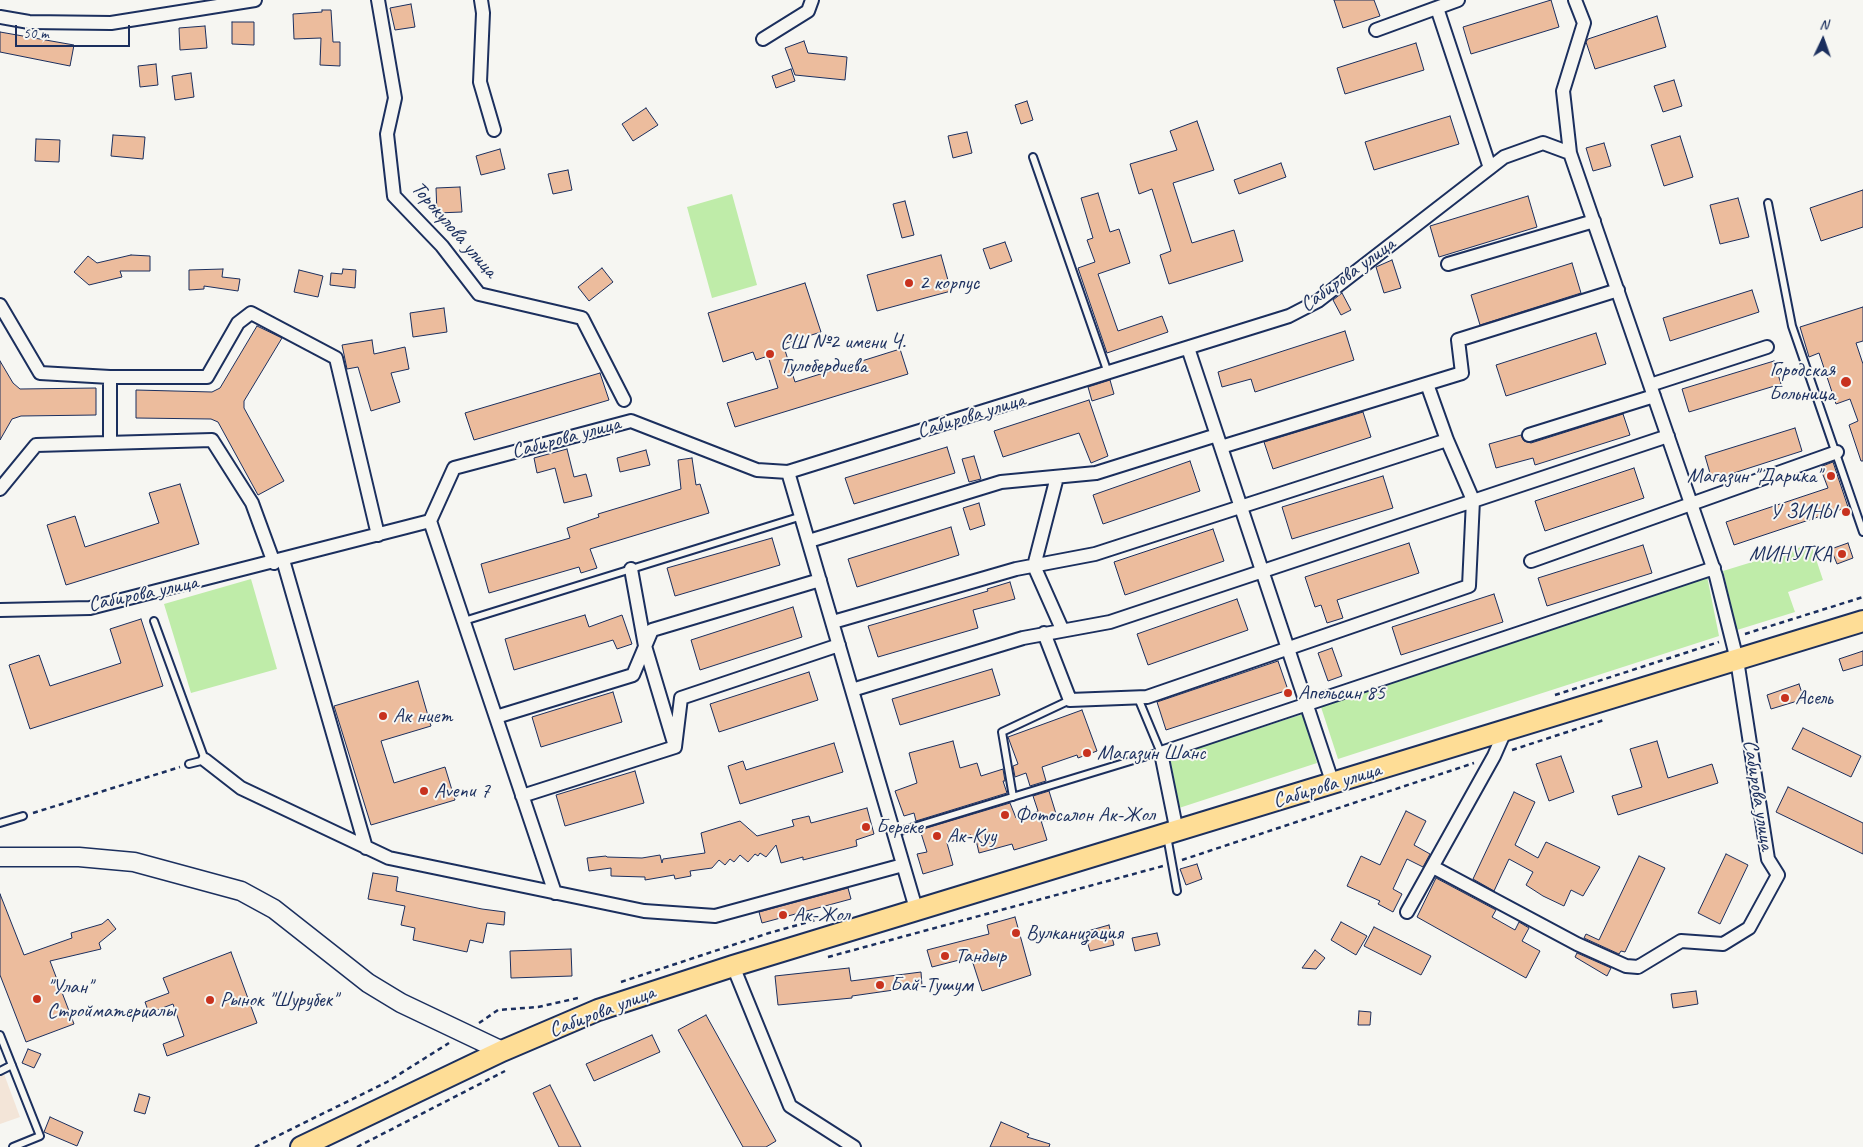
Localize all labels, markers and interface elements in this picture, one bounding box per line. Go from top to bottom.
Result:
scale bar [18,15,132,47]
north arrow [1798,15,1848,65]
text: N [1819,16,1829,33]
text: 50 m [23,24,49,43]
street label: Торокулова улица [405,177,503,283]
street label: Сабирова улица [1296,232,1400,318]
place label: 2 корпус [919,270,979,296]
marker: 2 корпус [903,277,915,289]
place label: СШ №2 имени Ч. Тулобердиева [780,329,906,379]
marker: СШ №2 имени Ч. Тулобердиева [764,348,776,360]
place label: Городская Больница [1769,357,1835,407]
marker: Городская Больница [1839,375,1853,389]
street label: Сабирова улица [914,388,1028,444]
street label: Сабирова улица [509,411,623,465]
place label: Магазин "Дарика" [1687,463,1821,489]
marker: Магазин "Дарика" [1825,470,1837,482]
place label: У ЗИНЫ [1770,499,1836,525]
marker: У ЗИНЫ [1840,506,1852,518]
place label: МИНУТКА [1749,541,1832,567]
marker: МИНУТКА [1836,548,1848,560]
street label: Сабирова улица [86,570,200,618]
place label: Апельсин 85 [1298,680,1385,706]
place label: Асель [1795,685,1833,711]
marker: Апельсин 85 [1282,687,1294,699]
marker: Асель [1779,692,1791,704]
place label: Ак ниет [393,703,452,729]
marker: Ак ниет [377,710,389,722]
street label: Сабирова улица [1737,738,1779,852]
place label: Магазин Шанс [1097,740,1205,766]
marker: Магазин Шанс [1081,747,1093,759]
street label: Сабирова улица [1270,758,1384,814]
place label: Avenu 7 [434,778,490,804]
marker: Avenu 7 [418,785,430,797]
place label: Фотосалон Ак-Жол [1015,802,1155,828]
marker: Фотосалон Ак-Жол [999,809,1011,821]
place label: Береке [876,814,923,840]
marker: Береке [860,821,872,833]
place label: Ак-Куу [947,823,996,849]
marker: Ак-Куу [931,830,943,842]
place label: Ак-Жол [793,902,850,928]
marker: Ак-Жол [777,909,789,921]
place label: Вулканизация [1026,920,1123,946]
marker: Вулканизация [1010,927,1022,939]
place label: Тандыр [955,943,1006,969]
marker: Тандыр [939,950,951,962]
place label: Бай-Тушум [890,972,973,998]
place label: "Улан" Стройматериалы [47,974,175,1024]
marker: Бай-Тушум [874,979,886,991]
street label: Сабирова улица [545,980,659,1044]
place label: Рынок "Шурубек" [220,987,337,1013]
marker: "Улан" Стройматериалы [31,993,43,1005]
marker: Рынок "Шурубек" [204,994,216,1006]

